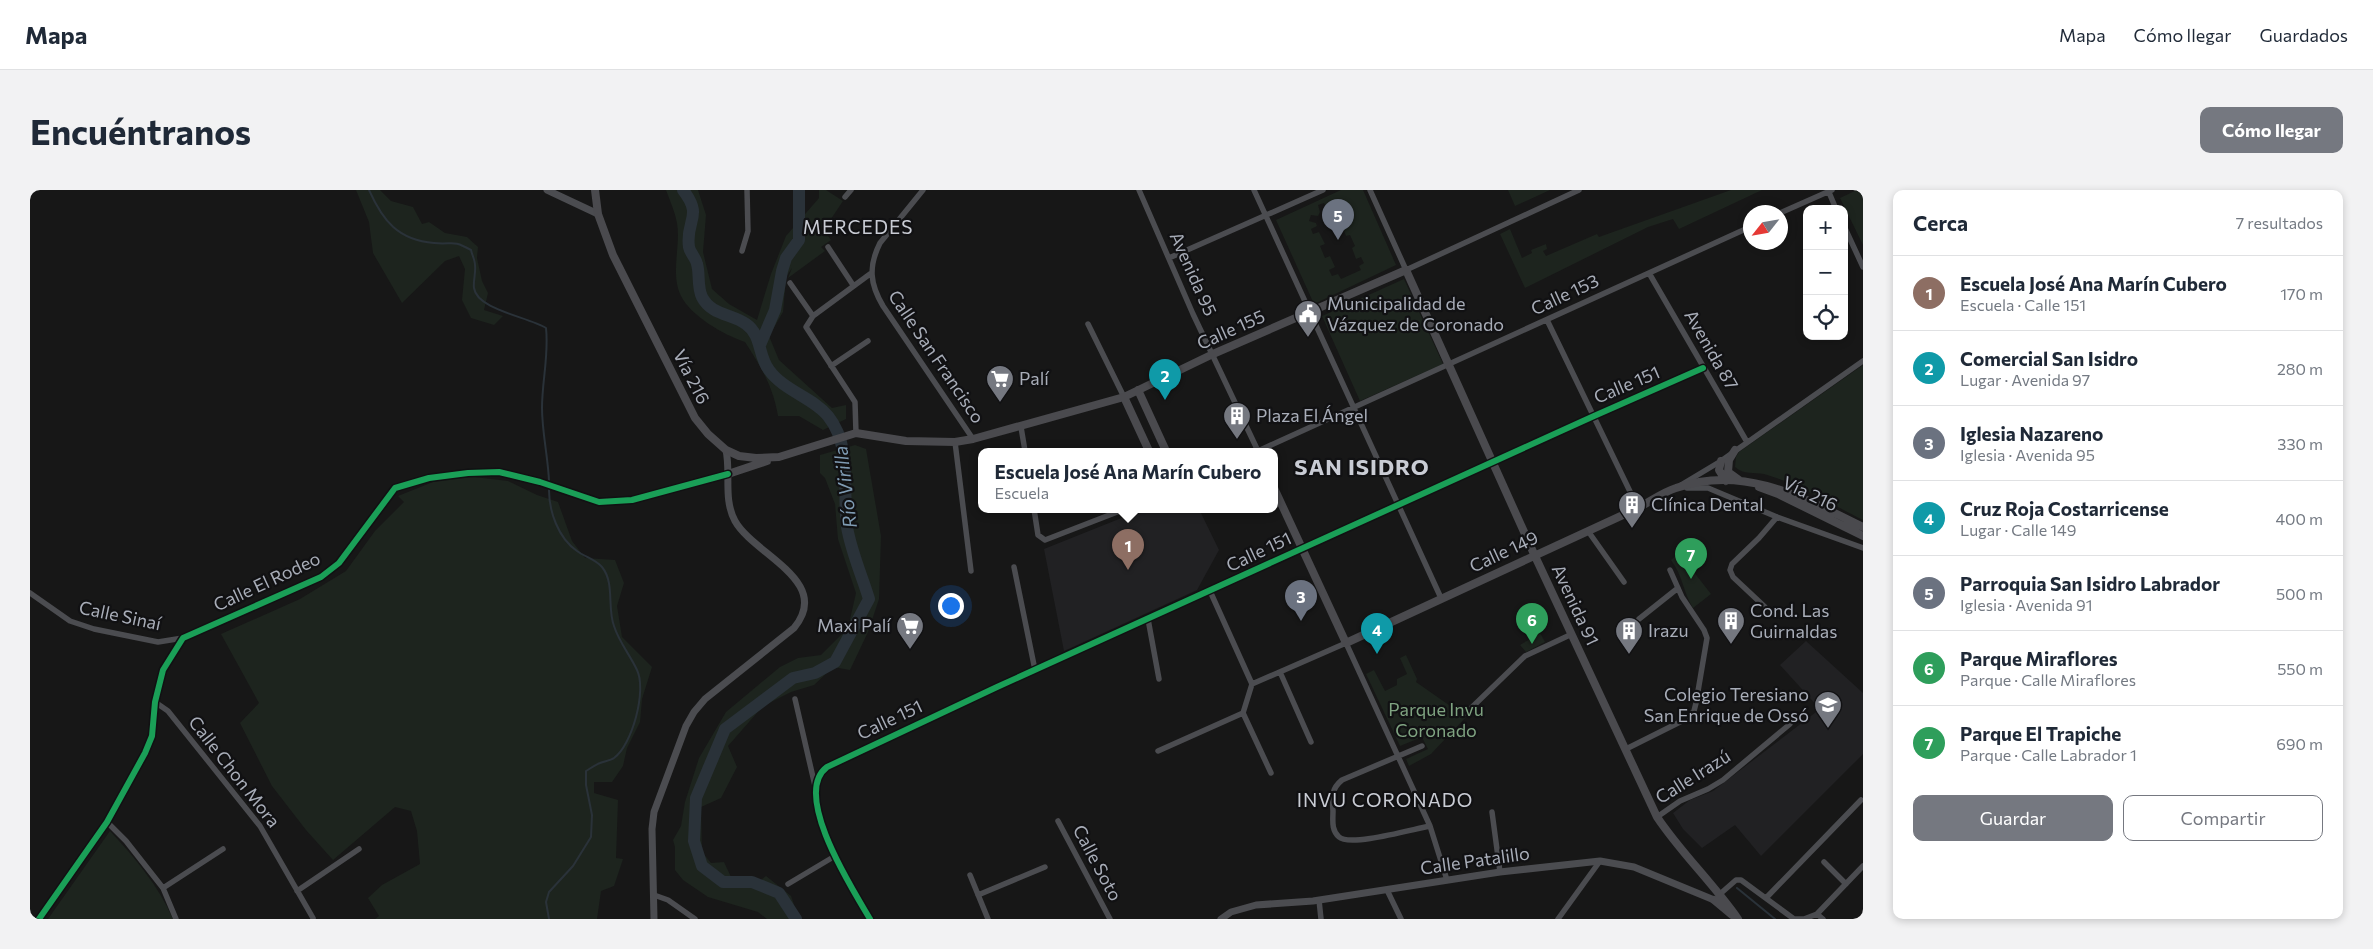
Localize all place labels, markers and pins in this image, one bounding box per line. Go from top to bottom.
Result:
pin: 5 [1322,199,1354,240]
place label: Municipalidad de Vázquez de Coronado [1327,292,1504,335]
public building icon: Municipalidad de Vázquez de Coronado [1293,299,1323,338]
pin: 2 [1149,359,1181,400]
supermarket icon: Palí [985,364,1015,403]
place label: Palí [1019,367,1050,389]
building icon: Plaza El Ángel [1222,401,1252,440]
place label: Plaza El Ángel [1256,404,1368,426]
building icon: Clínica Dental [1617,490,1647,529]
place label: Clínica Dental [1651,493,1764,515]
pin: 1 [1112,529,1144,570]
pin: 7 [1675,538,1707,579]
pin: 3 [1285,580,1317,621]
place label: Cond. Las Guirnaldas [1750,599,1837,642]
pin: 6 [1516,603,1548,644]
building icon: Cond. Las Guirnaldas [1716,606,1746,645]
supermarket icon: Maxi Palí [895,611,925,650]
pin: 4 [1361,613,1393,654]
place label: Maxi Palí [817,614,892,636]
building icon: Irazu [1614,616,1644,655]
place label: Irazu [1648,619,1688,641]
place label: Colegio Teresiano San Enrique de Ossó [1644,683,1809,726]
school or university icon: Colegio Teresiano San Enrique de Ossó [1813,690,1843,729]

